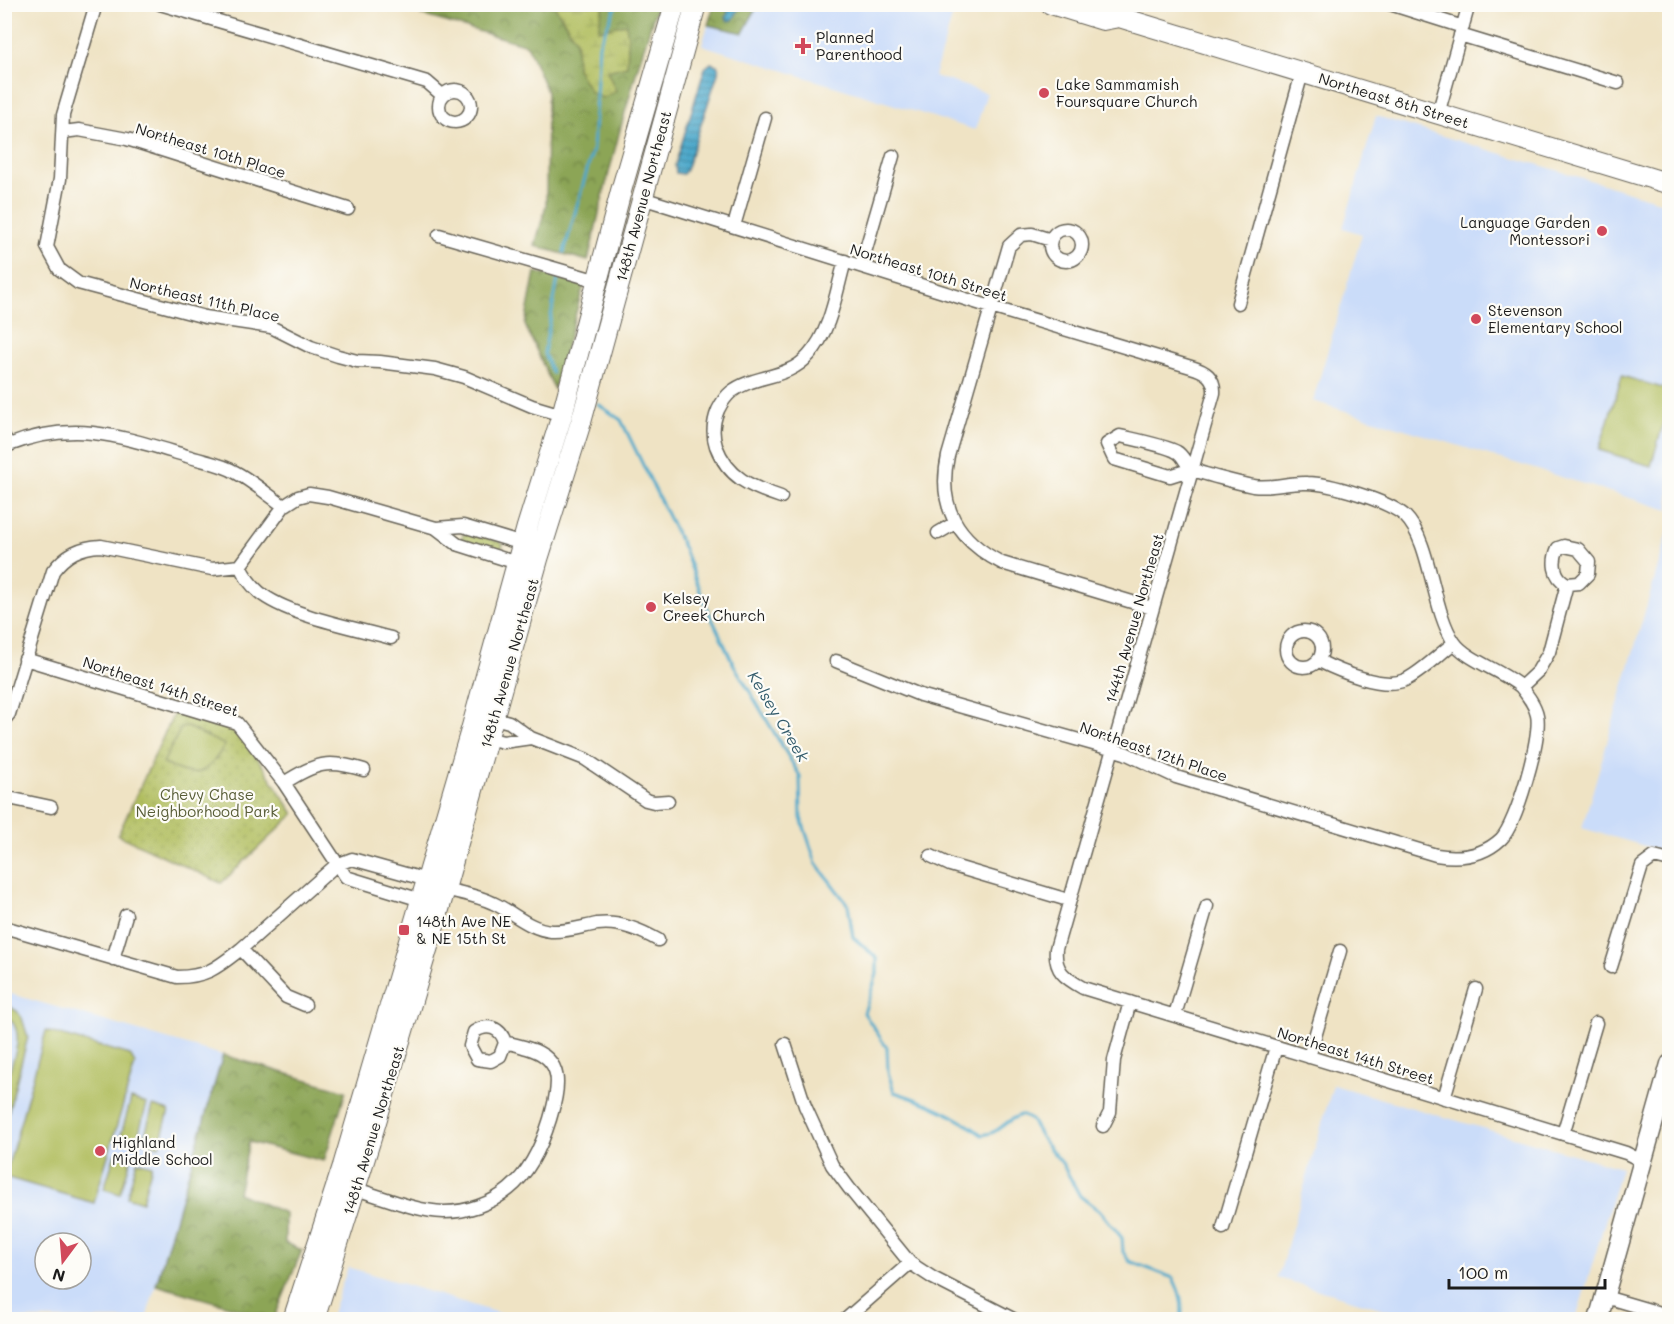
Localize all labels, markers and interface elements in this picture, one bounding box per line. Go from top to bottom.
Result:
place label: Planned Parenthood [816,27,902,64]
marker: Planned Parenthood [794,37,812,55]
street label: Northeast 8th Street [1316,68,1472,132]
place label: Lake Sammamish Foursquare Church [1056,74,1197,111]
marker: Lake Sammamish Foursquare Church [1037,86,1051,100]
street label: 148th Avenue Northeast [611,108,675,284]
street label: Northeast 10th Place [133,118,289,182]
place label: Language Garden Montessori [1460,212,1590,249]
marker: Language Garden Montessori [1595,224,1609,238]
street label: Northeast 10th Street [848,239,1010,305]
street label: Northeast 11th Place [128,272,282,326]
place label: Stevenson Elementary School [1488,300,1623,337]
marker: Stevenson Elementary School [1469,312,1483,326]
street label: 144th Avenue Northeast [1100,531,1168,705]
street label: 148th Avenue Northeast [475,576,543,750]
place label: Kelsey Creek Church [663,588,765,625]
marker: Kelsey Creek Church [644,600,658,614]
street label: Northeast 14th Street [80,651,242,721]
water label: Kelsey Creek [744,667,815,766]
street label: Northeast 12th Place [1077,716,1231,786]
park label: Chevy Chase Neighborhood Park [136,784,278,821]
place label: 148th Ave NE & NE 15th St [416,911,511,948]
marker: 148th Ave NE & NE 15th St [397,923,411,937]
street label: Northeast 14th Street [1275,1022,1437,1088]
street label: 148th Avenue Northeast [338,1043,408,1217]
place label: Highland Middle School [112,1132,213,1169]
marker: Highland Middle School [93,1144,107,1158]
north arrow [33,1231,93,1291]
scale bar [1449,1252,1605,1290]
text: 100 m [1458,1260,1508,1284]
text: N [50,1264,67,1288]

